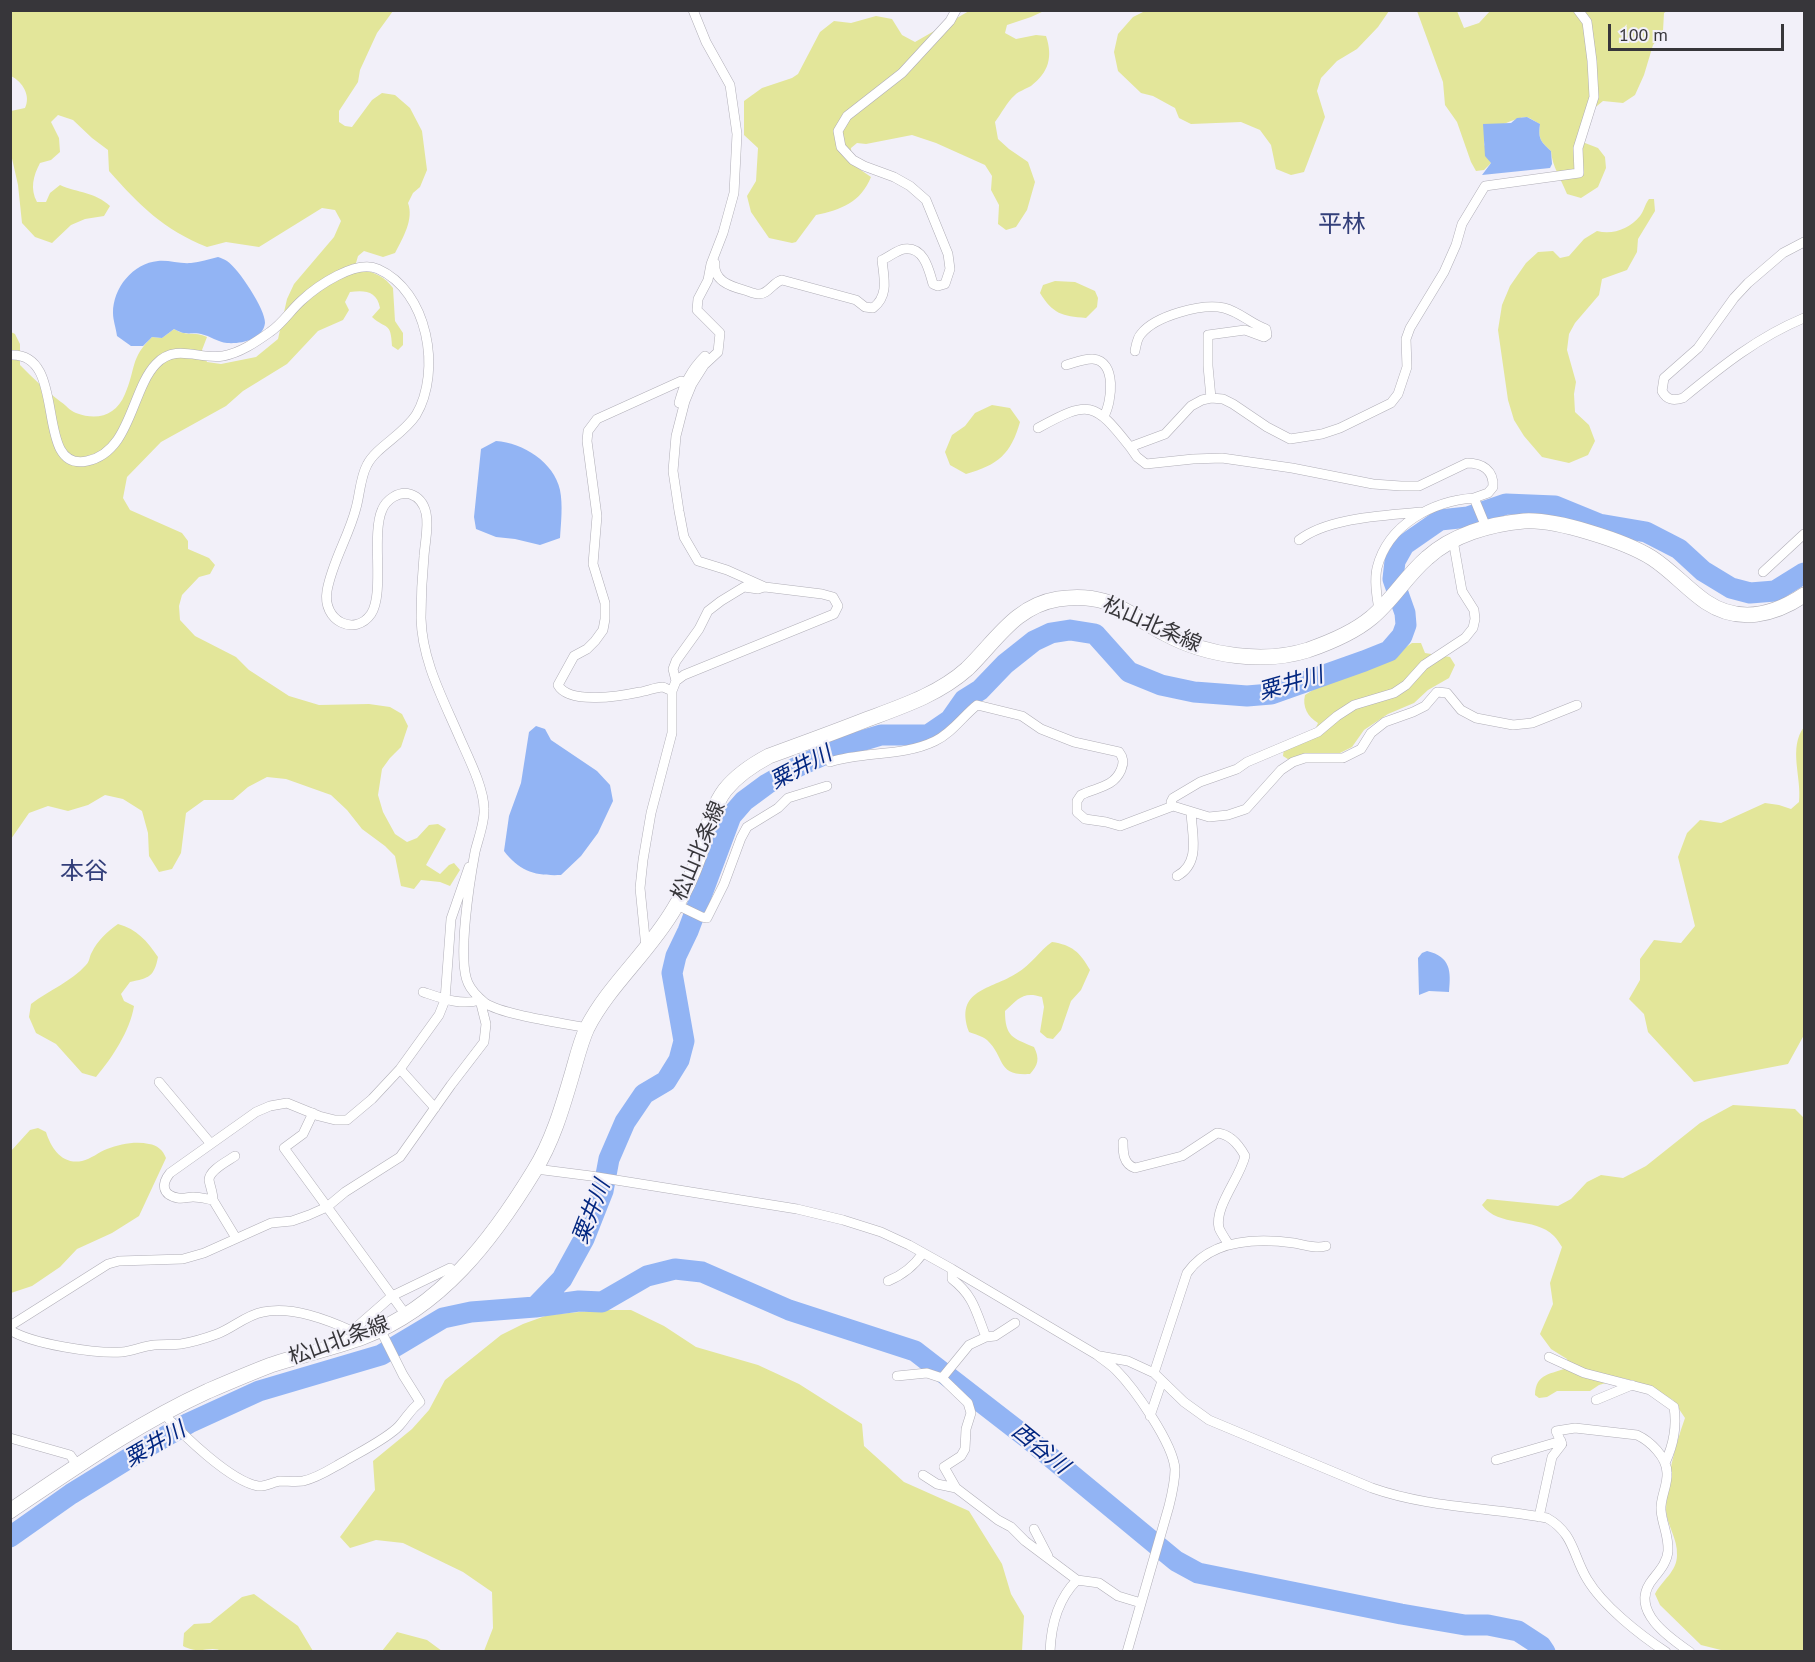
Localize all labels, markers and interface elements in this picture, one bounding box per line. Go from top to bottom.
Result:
scale bar [1611,12,1786,50]
text: 100 m [1619,23,1668,46]
district label: 平林 [1318,211,1366,239]
street label: 松山北条線 [1099,592,1205,658]
water label: 粟井川 [1256,662,1326,706]
water label: 粟井川 [766,741,836,795]
street label: 松山北条線 [667,798,731,904]
district label: 本谷 [60,858,108,886]
water label: 粟井川 [568,1176,616,1248]
street label: 松山北条線 [285,1311,393,1371]
water label: 粟井川 [120,1417,190,1473]
water label: 西谷川 [1006,1418,1074,1480]

